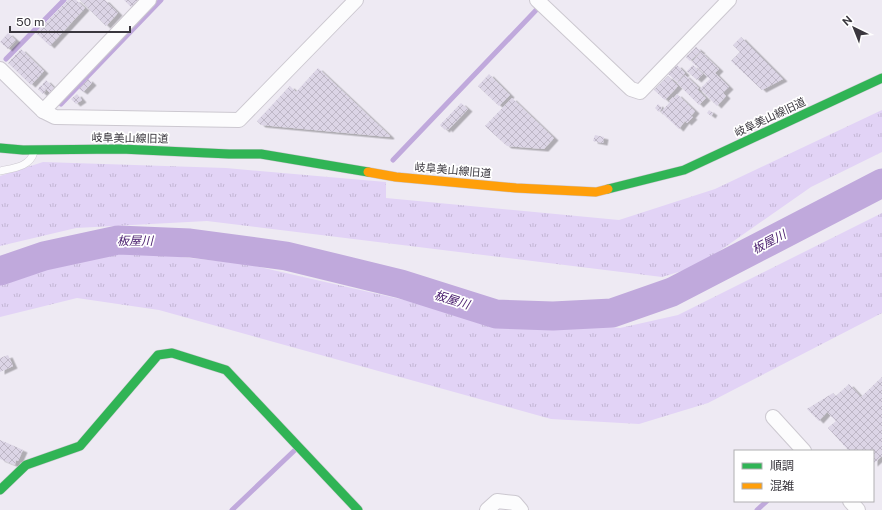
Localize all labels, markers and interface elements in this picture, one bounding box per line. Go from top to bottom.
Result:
scale bar [10,8,130,34]
north arrow [834,8,874,48]
text: N [840,13,854,28]
text: 50 m [16,15,44,29]
street label: 岐阜美山線旧道 [733,95,807,139]
street label: 岐阜美山線旧道 [91,131,169,145]
street label: 岐阜美山線旧道 [414,161,492,179]
water label: 板屋川 [750,226,790,257]
water label: 板屋川 [117,234,155,248]
water label: 板屋川 [433,288,473,313]
legend [734,450,874,502]
text: 順調 [770,459,794,473]
text: 混雑 [770,479,794,493]

